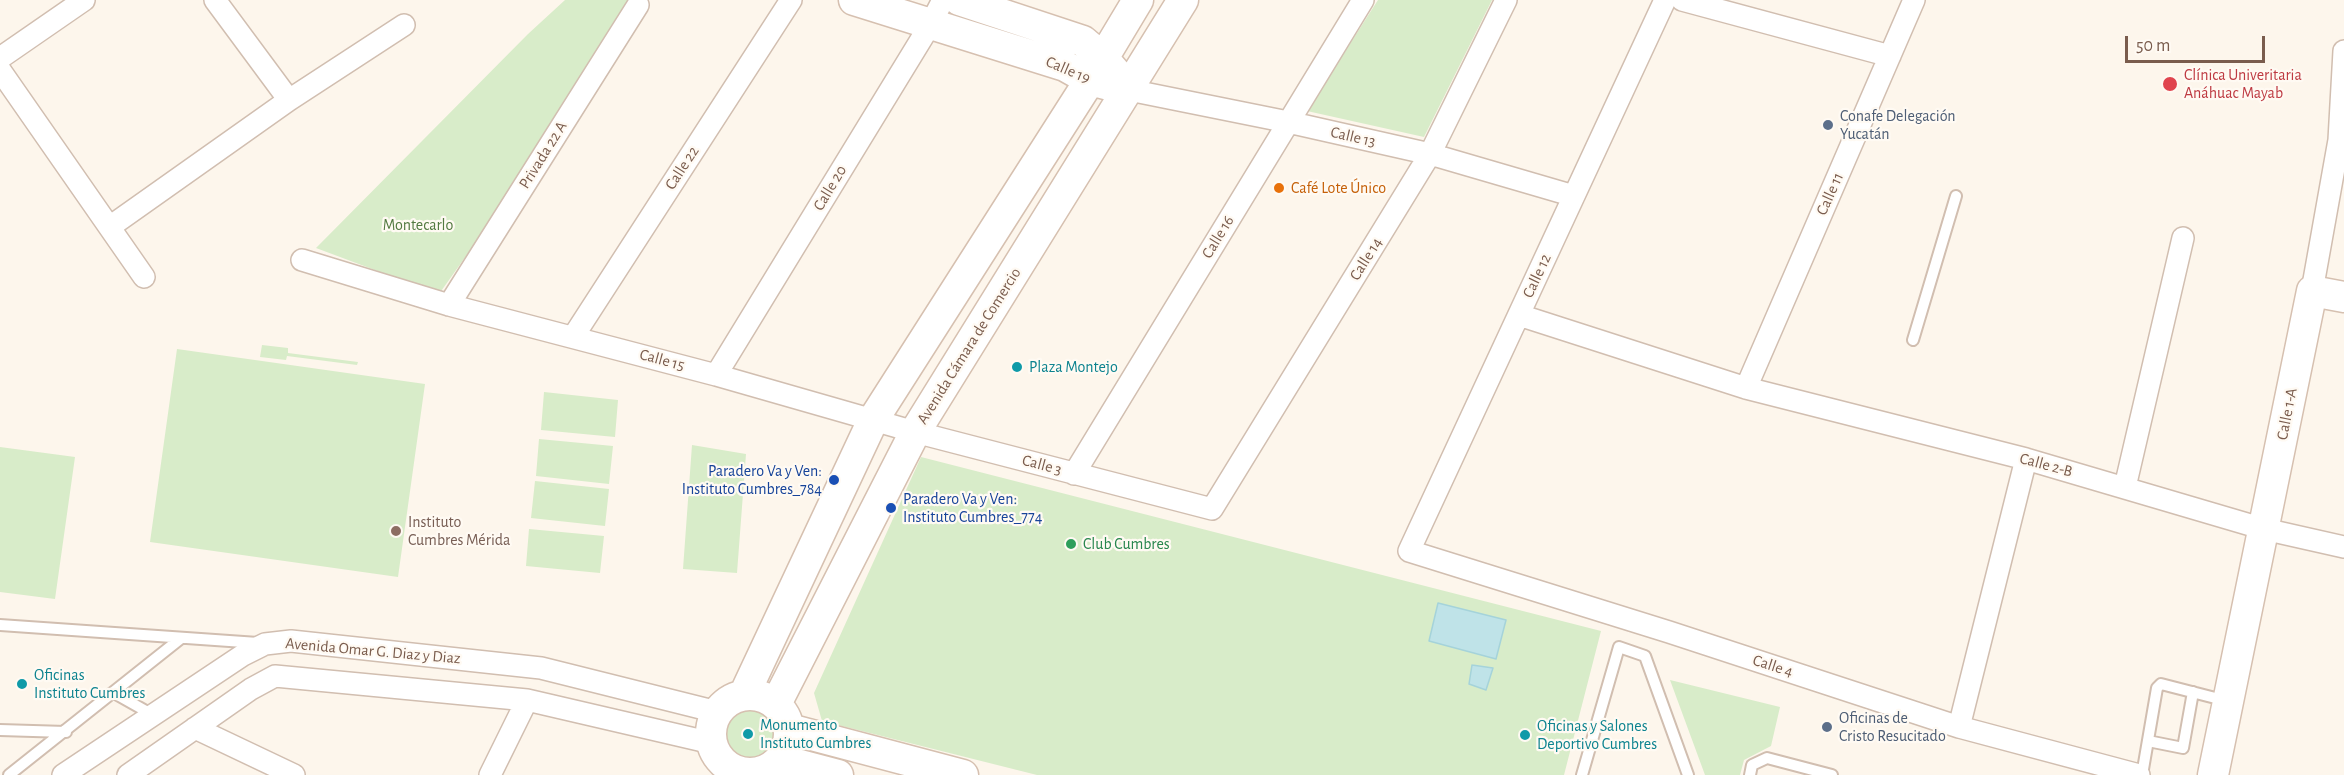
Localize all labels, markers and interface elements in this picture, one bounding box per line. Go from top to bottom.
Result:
scale bar [2128,24,2268,62]
text: 50 m [2136,37,2170,55]
street label: Calle 19 [1043,52,1093,88]
place label: Clínica Univeritaria Anáhuac Mayab [2184,65,2302,103]
marker: Clínica Univeritaria Anáhuac Mayab [2161,75,2179,93]
place label: Conafe Delegación Yucatán [1840,106,1956,144]
street label: Privada 22 A [515,118,571,192]
marker: Conafe Delegación Yucatán [1821,118,1835,132]
street label: Calle 13 [1329,123,1377,151]
street label: Calle 22 [661,143,703,193]
street label: Calle 20 [809,162,851,214]
street label: Calle 11 [1812,170,1848,218]
place label: Café Lote Único [1291,178,1386,198]
marker: Café Lote Único [1272,181,1286,195]
street label: Calle 16 [1198,212,1238,262]
park label: Montecarlo [383,215,453,235]
street label: Calle 14 [1345,234,1387,284]
street label: Calle 12 [1518,251,1556,301]
street label: Avenida Cámara de Comercio [913,264,1025,428]
street label: Calle 15 [637,345,687,375]
place label: Plaza Montejo [1029,357,1118,377]
marker: Plaza Montejo [1010,360,1024,374]
street label: Calle 1-A [2273,386,2301,442]
street label: Calle 2-B [2017,449,2075,481]
street label: Calle 3 [1020,451,1064,479]
place label: Paradero Va y Ven: Instituto Cumbres_784 [682,461,822,499]
marker: Paradero Va y Ven: Instituto Cumbres_784 [827,473,841,487]
place label: Paradero Va y Ven: Instituto Cumbres_774 [903,489,1042,527]
marker: Paradero Va y Ven: Instituto Cumbres_774 [884,501,898,515]
place label: Instituto Cumbres Mérida [408,512,510,550]
marker: Instituto Cumbres Mérida [389,524,403,538]
place label: Club Cumbres [1083,534,1170,554]
marker: Club Cumbres [1064,537,1078,551]
street label: Avenida Omar G. Diaz y Diaz [285,634,461,668]
street label: Calle 4 [1750,650,1796,682]
place label: Oficinas Instituto Cumbres [34,665,145,703]
marker: Oficinas Instituto Cumbres [15,677,29,691]
place label: Oficinas de Cristo Resucitado [1839,708,1946,746]
place label: Monumento Instituto Cumbres [760,715,871,753]
place label: Oficinas y Salones Deportivo Cumbres [1537,716,1657,754]
marker: Oficinas de Cristo Resucitado [1820,720,1834,734]
marker: Monumento Instituto Cumbres [741,727,755,741]
marker: Oficinas y Salones Deportivo Cumbres [1518,728,1532,742]

